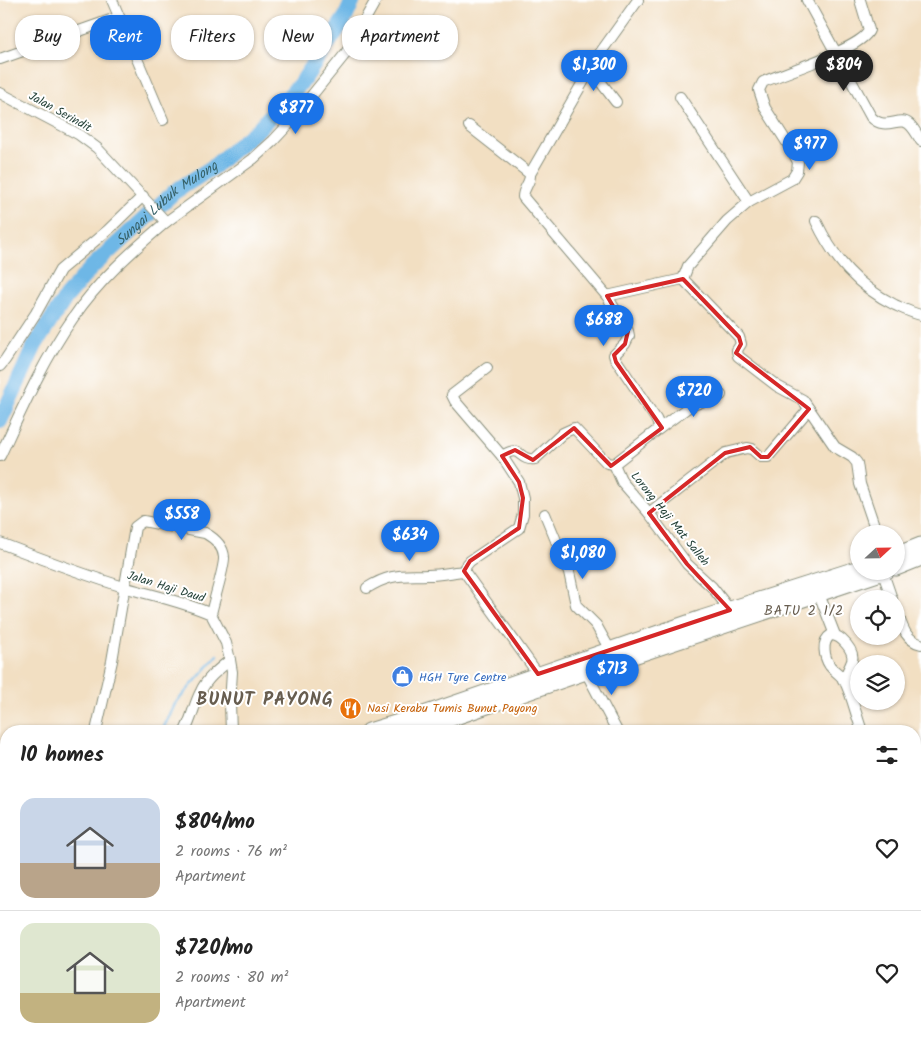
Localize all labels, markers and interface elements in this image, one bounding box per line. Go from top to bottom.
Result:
chip: Buy [15,15,80,60]
chip: Rent [90,15,161,60]
chip: Filters [171,15,254,60]
chip: New [264,15,332,60]
chip: Apartment [342,15,458,60]
pin: $1,300 [553,49,635,92]
pin: $804 [814,49,874,92]
text: $1,300 [572,53,616,78]
text: $804 [826,53,862,78]
street label: Jalan Serindit [25,87,95,137]
pin: $877 [266,92,326,135]
text: $877 [279,96,313,121]
pin: $977 [780,128,840,171]
text: $977 [794,132,826,157]
water label: Sungai Lubuk Mulong [111,155,224,251]
pin: $688 [574,304,634,347]
text: $688 [585,308,623,333]
pin: $720 [664,376,724,418]
text: $720 [677,379,711,404]
street label: Lorong Haji Mat Salleh [626,468,714,570]
pin: $558 [152,498,212,541]
text: $558 [164,502,200,527]
pin: $634 [380,520,440,562]
text: $634 [392,523,428,548]
north arrow [850,525,905,580]
map controls [850,525,905,710]
pin: $1,080 [542,538,624,580]
text: $1,080 [561,541,605,566]
street label: Jalan Haji Daud [125,566,208,608]
button: locate [850,590,905,645]
district label: BATU 2 1/2 [764,600,844,622]
pin: $713 [582,654,642,696]
button: layers [850,655,905,710]
text: $713 [597,657,627,682]
shop icon: HGH Tyre Centre [391,665,415,689]
place label: HGH Tyre Centre [419,668,507,687]
district label: BUNUT PAYONG [196,686,334,715]
restaurant icon: Nasi Kerabu Tumis Bunut Payong [339,696,363,720]
place label: Nasi Kerabu Tumis Bunut Payong [367,699,538,718]
text: 10 homes [20,739,104,772]
icon: filters [873,741,901,769]
text: $804/mo [175,806,255,839]
icon: home [60,818,120,878]
icon: heart [873,834,901,862]
text: 2 rooms · 76 m² [175,839,287,864]
text: Apartment [175,864,246,889]
text: $720/mo [175,932,253,965]
icon: home [60,943,120,1003]
icon: heart [873,959,901,987]
text: 2 rooms · 80 m² [175,965,288,990]
text: Apartment [175,990,246,1015]

